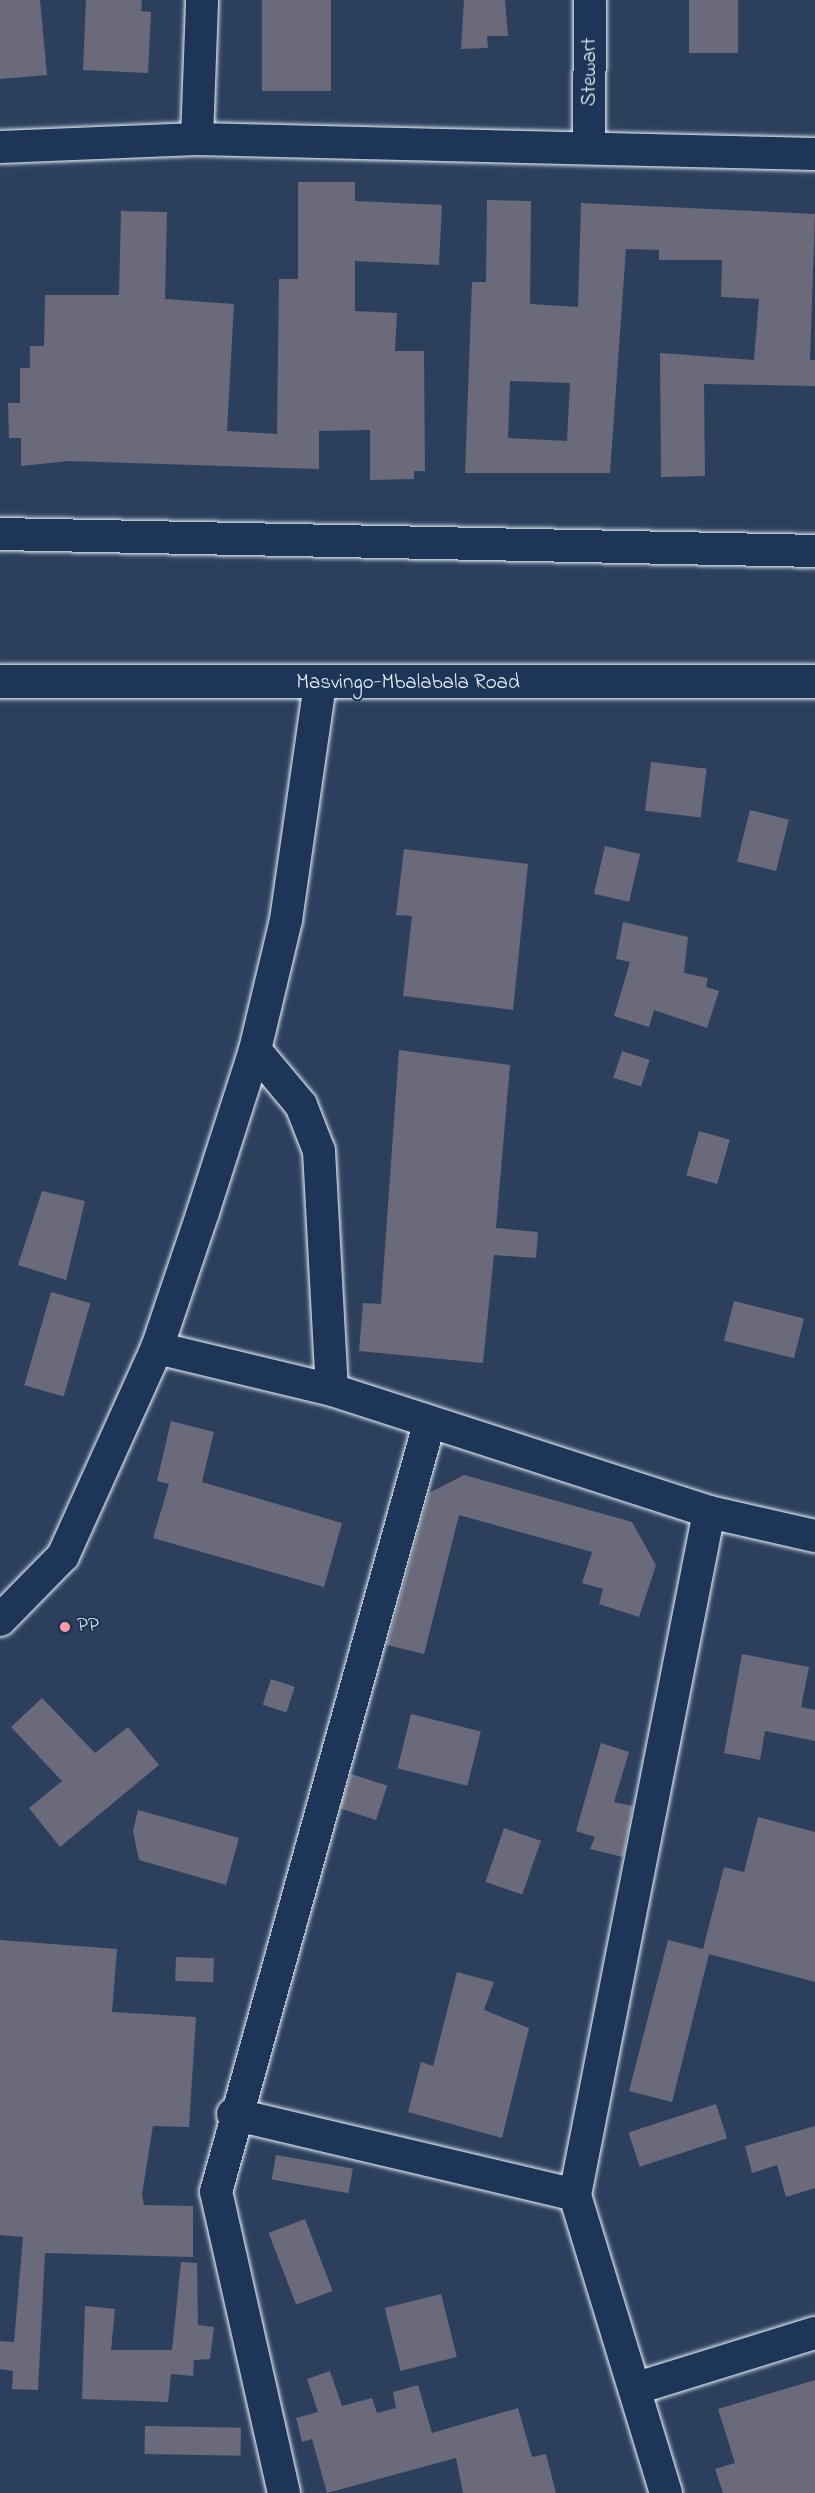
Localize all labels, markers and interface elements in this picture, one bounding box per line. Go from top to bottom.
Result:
street label: Stewart [577,38,603,106]
street label: Masvingo-Mbalabala Road [296,670,520,696]
place label: PP [77,1614,99,1640]
marker: PP [58,1620,72,1634]

